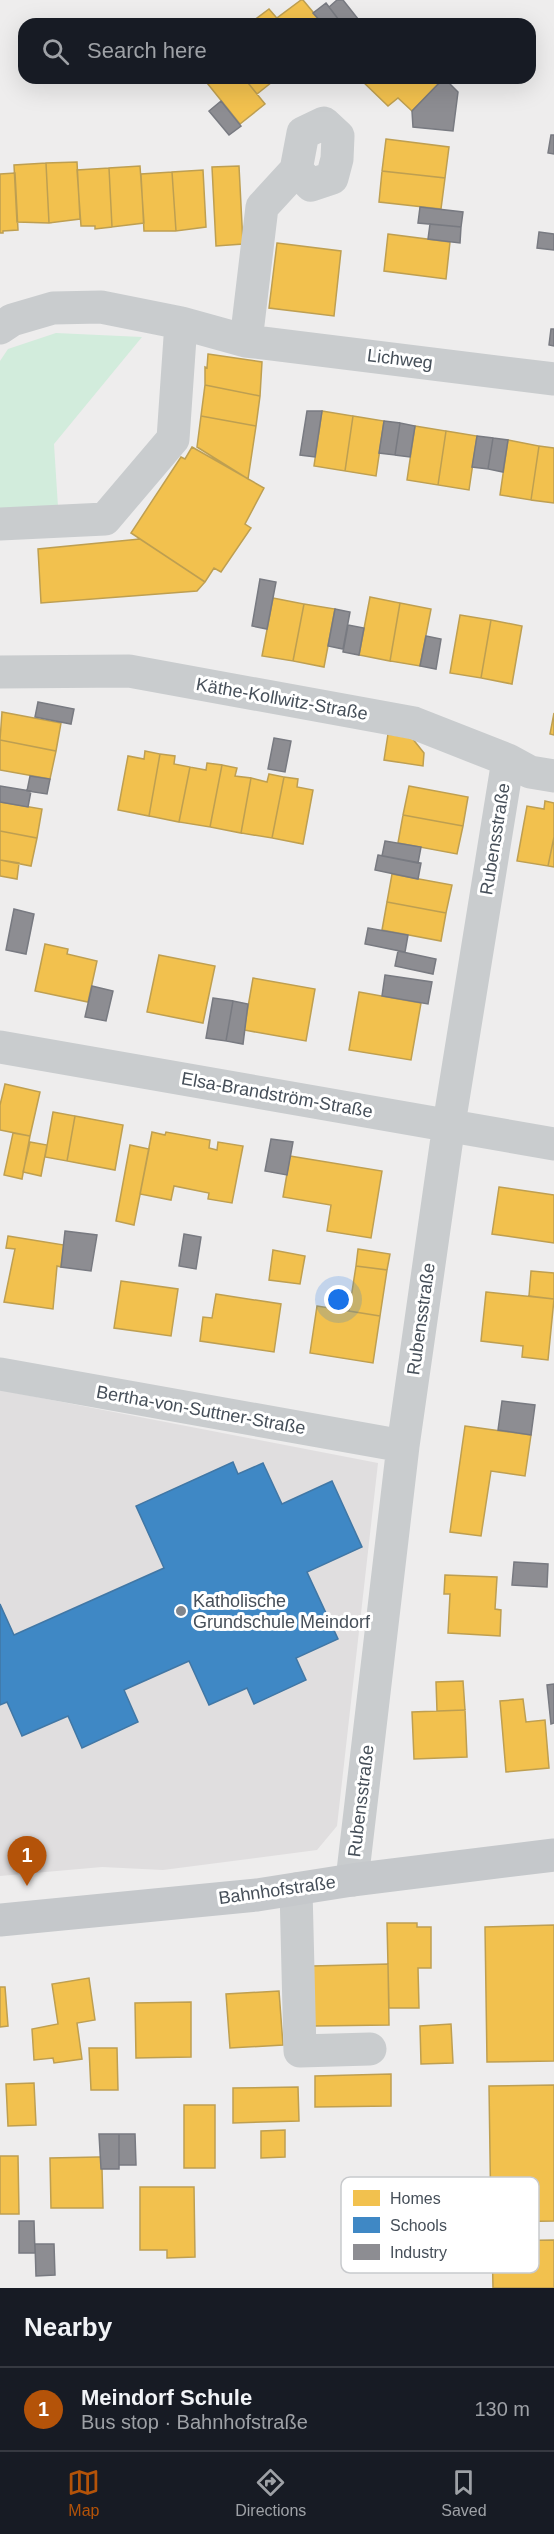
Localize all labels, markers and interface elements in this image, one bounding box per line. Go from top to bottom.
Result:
search box [18,18,536,84]
icon: search [39,35,72,68]
text: Search here [87,38,207,63]
street label: Lichweg [366,345,434,373]
street label: Käthe-Kollwitz-Straße [195,674,369,724]
street label: Rubensstraße [476,782,514,896]
street label: Elsa-Brandström-Straße [180,1068,374,1122]
street label: Rubensstraße [403,1262,439,1376]
your location [324,1285,353,1314]
street label: Bertha-von-Suttner-Straße [95,1382,307,1438]
place label: Katholische Grundschule Meindorf [193,1591,371,1632]
marker: Katholische Grundschule Meindorf [174,1604,188,1618]
street label: Rubensstraße [344,1744,378,1858]
pin: 1 [8,1836,46,1886]
street label: Bahnhofstraße [217,1872,337,1908]
legend [341,2177,539,2273]
text: Homes [390,2190,441,2207]
text: Schools [390,2217,447,2234]
text: Industry [390,2244,447,2261]
text: Nearby [24,2312,112,2342]
text: Meindorf Schule [81,2385,252,2410]
text: 1 [38,2398,49,2420]
text: 130 m [474,2398,530,2420]
text: Bus stop · Bahnhofstraße [81,2411,308,2433]
tab: Map [67,2466,100,2520]
tab: Directions [235,2466,306,2520]
tab: Saved [441,2466,487,2520]

